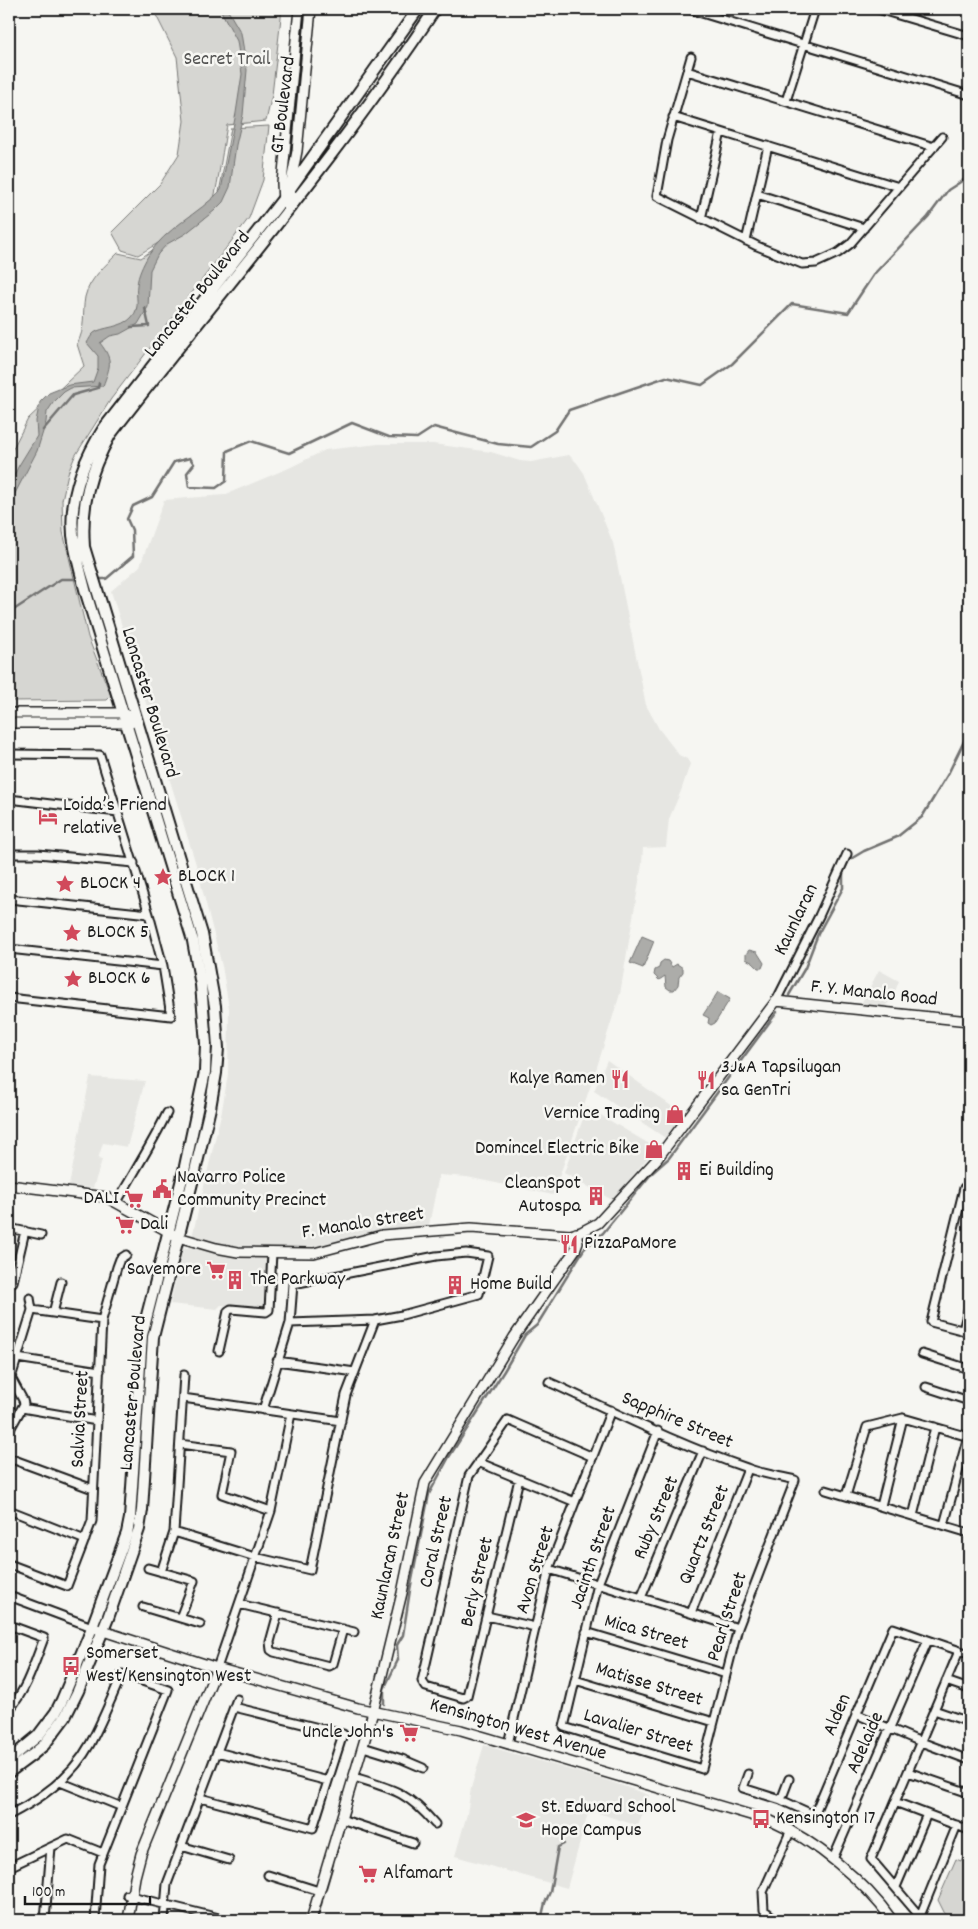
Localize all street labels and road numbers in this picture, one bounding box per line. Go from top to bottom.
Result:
street label: GT Boulevard [264,55,304,155]
street label: Lancaster Boulevard [138,226,258,364]
street label: Lancaster Boulevard [113,624,185,782]
street label: Kaunlaran [768,879,826,961]
street label: F. Y. Manalo Road [809,973,939,1015]
street label: F. Manalo Street [300,1201,426,1247]
street label: Lancaster Boulevard [113,1314,155,1472]
street label: Salvia Street [64,1370,98,1468]
street label: Sapphire Street [617,1385,737,1457]
street label: Ruby Street [627,1472,687,1564]
street label: Quartz Street [672,1481,738,1589]
street label: Kaunlaran Street [364,1490,418,1622]
street label: Coral Street [413,1493,461,1591]
street label: Jacinth Street [563,1503,625,1613]
street label: Avon Street [509,1523,563,1617]
street label: Berly Street [454,1534,502,1630]
street label: Pearl Street [700,1569,756,1665]
street label: Mica Street [601,1608,691,1658]
street label: Matisse Street [592,1655,706,1715]
street label: Alden [817,1690,859,1740]
street label: Kensington West Avenue [426,1691,610,1769]
street label: Lavalier Street [580,1702,696,1762]
street label: Adelaide [840,1707,892,1778]

